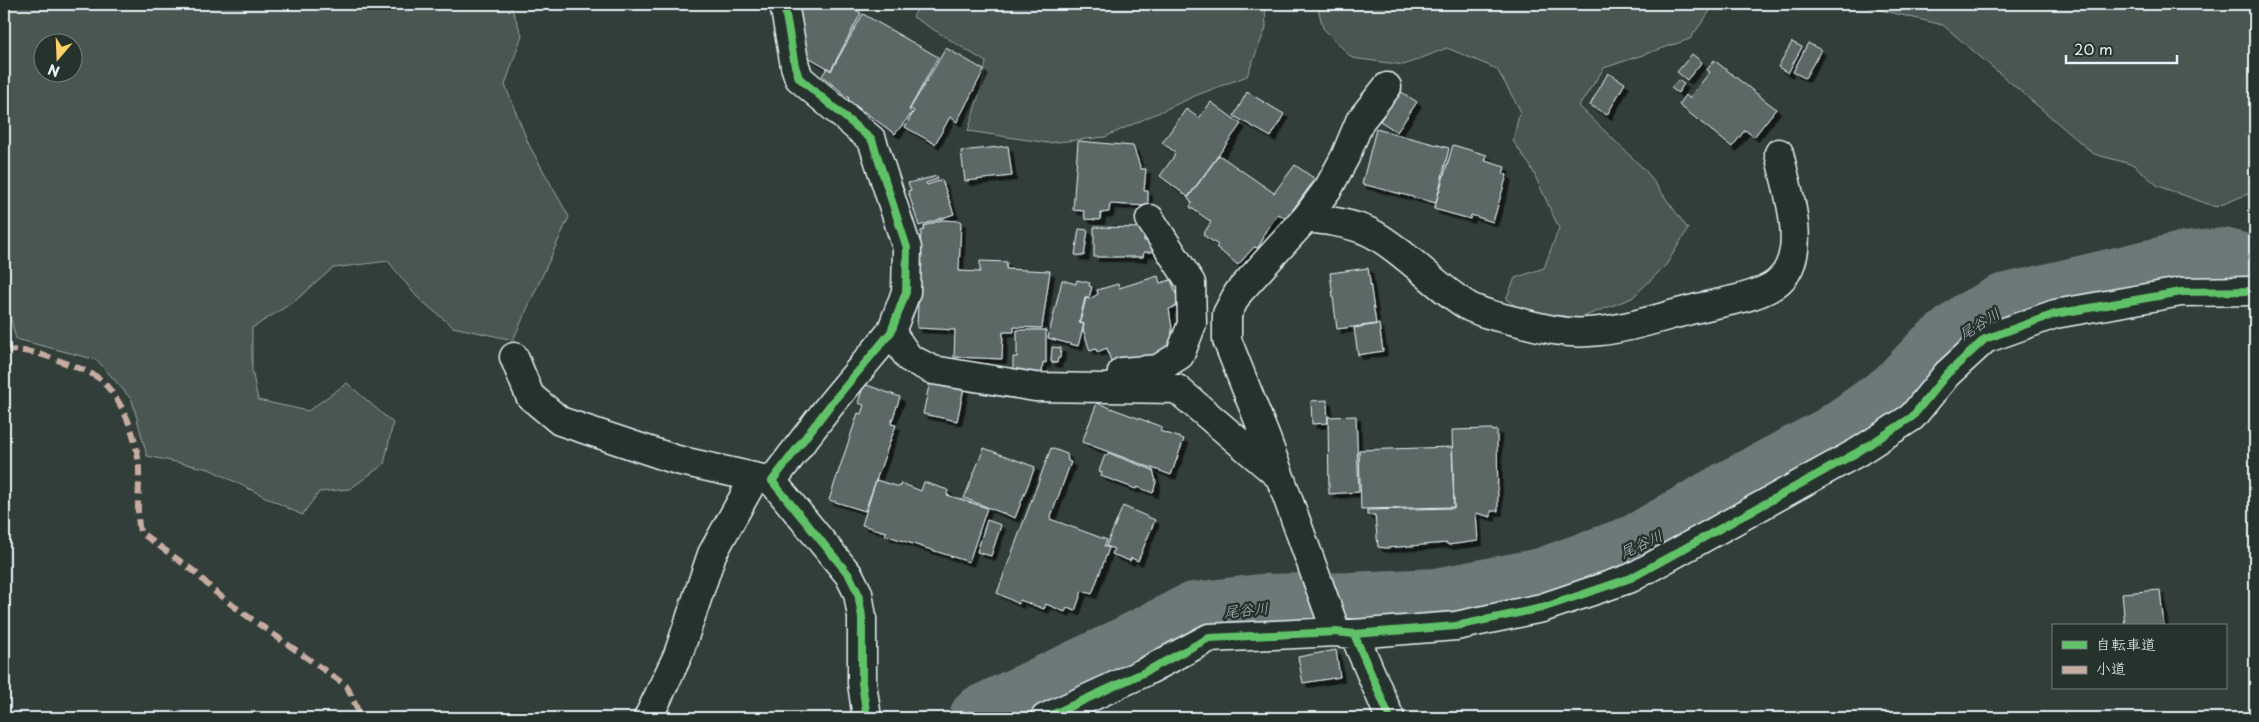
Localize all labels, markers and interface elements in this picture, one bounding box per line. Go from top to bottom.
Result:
north arrow [32,32,82,82]
scale bar [2066,32,2178,64]
text: 20 m [2074,37,2113,60]
text: N [45,59,62,82]
water label: 尾谷川 [1954,301,2004,345]
water label: 尾谷川 [1616,523,1666,563]
water label: 尾谷川 [1222,595,1270,623]
legend [2052,624,2226,690]
text: 自転車道 [2096,632,2156,655]
text: 小道 [2096,656,2126,679]

